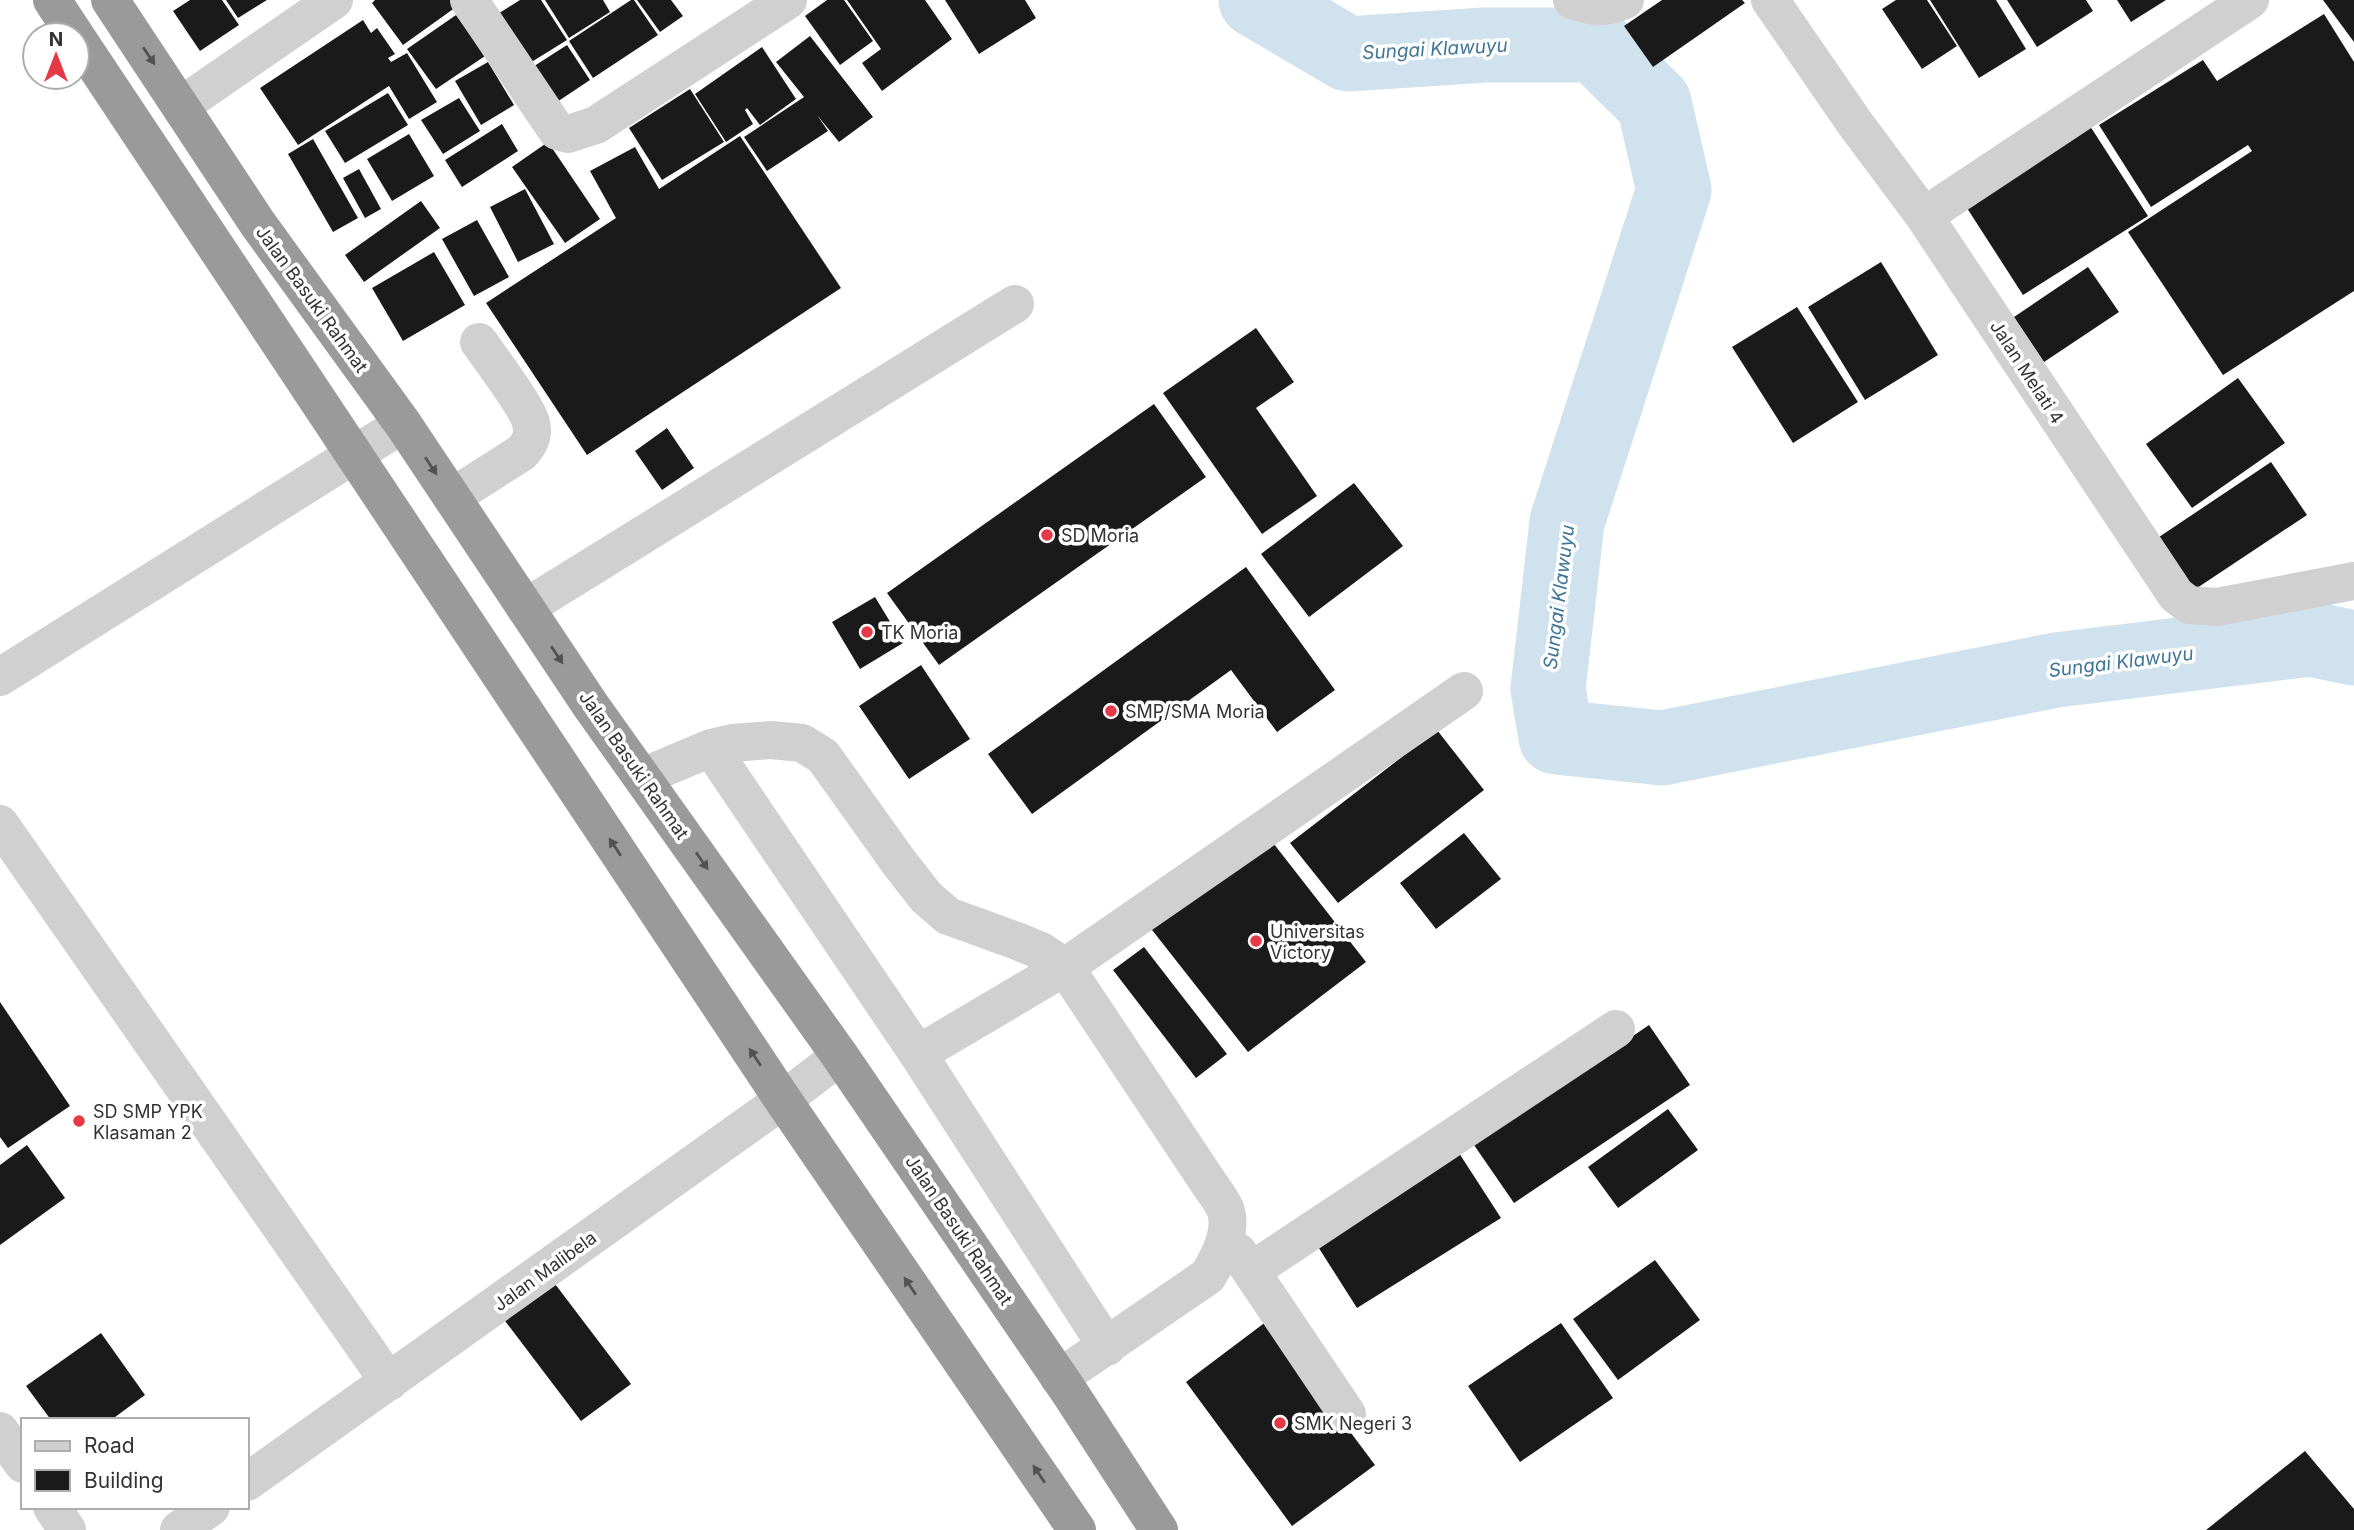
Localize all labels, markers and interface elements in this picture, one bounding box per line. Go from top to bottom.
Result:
north arrow [21,21,91,91]
text: N [49,28,63,51]
water label: Sungai Klawuyu [1362,34,1508,64]
one-way arrow [142,47,155,66]
street label: Jalan Basuki Rahmat [252,222,372,376]
street label: Jalan Melati 4 [1986,316,2068,428]
one-way arrow [424,456,437,475]
water label: Sungai Klawuyu [1539,523,1579,671]
place label: SD Moria [1061,525,1139,546]
marker: SD Moria [1039,527,1055,543]
place label: TK Moria [881,622,958,643]
marker: TK Moria [859,624,875,640]
water label: Sungai Klawuyu [2047,642,2195,682]
one-way arrow [550,645,563,665]
street label: Jalan Basuki Rahmat [575,687,693,843]
place label: SMP/SMA Moria [1125,701,1265,722]
marker: SMP/SMA Moria [1103,703,1119,719]
one-way arrow [609,838,622,857]
one-way arrow [695,852,709,870]
place label: Universitas Victory [1270,921,1365,963]
marker: Universitas Victory [1248,933,1264,949]
one-way arrow [748,1048,761,1067]
place label: SD SMP YPK Klasaman 2 [93,1101,203,1143]
marker: SD SMP YPK Klasaman 2 [71,1113,87,1129]
street label: Jalan Basuki Rahmat [901,1151,1017,1309]
street label: Jalan Malibela [490,1227,600,1315]
one-way arrow [903,1277,917,1295]
place label: SMK Negeri 3 [1294,1413,1412,1434]
marker: SMK Negeri 3 [1272,1415,1288,1431]
legend [21,1418,248,1509]
text: Road [84,1433,135,1458]
one-way arrow [1032,1465,1046,1483]
text: Building [84,1468,164,1493]

